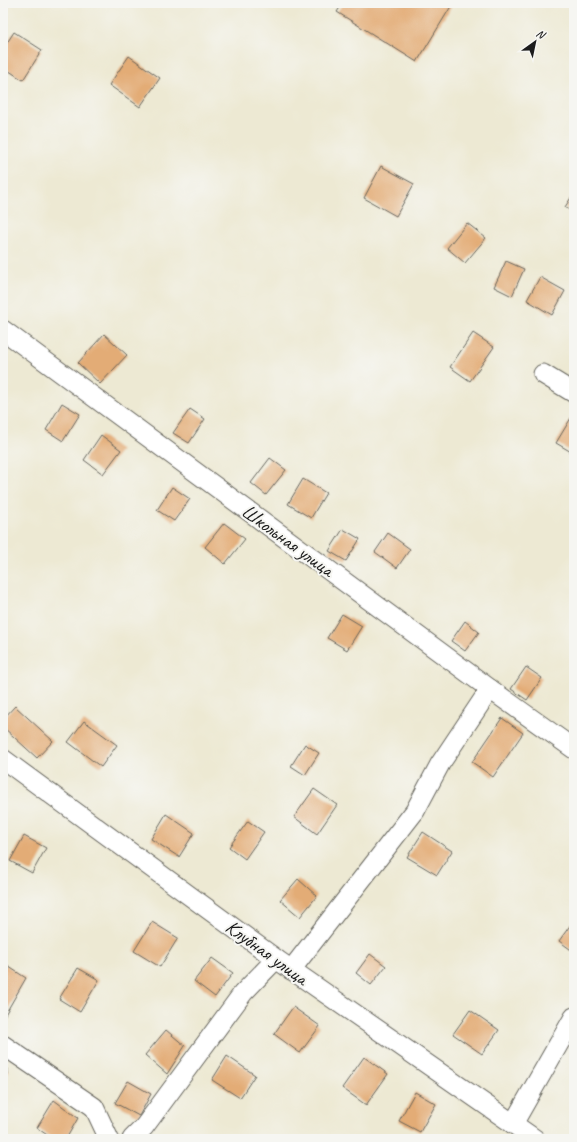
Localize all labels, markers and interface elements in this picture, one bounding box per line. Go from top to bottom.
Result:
north arrow [515,22,555,62]
text: N [534,26,549,43]
street label: Школьная улица [237,499,340,583]
street label: Клубная улица [221,914,314,992]

